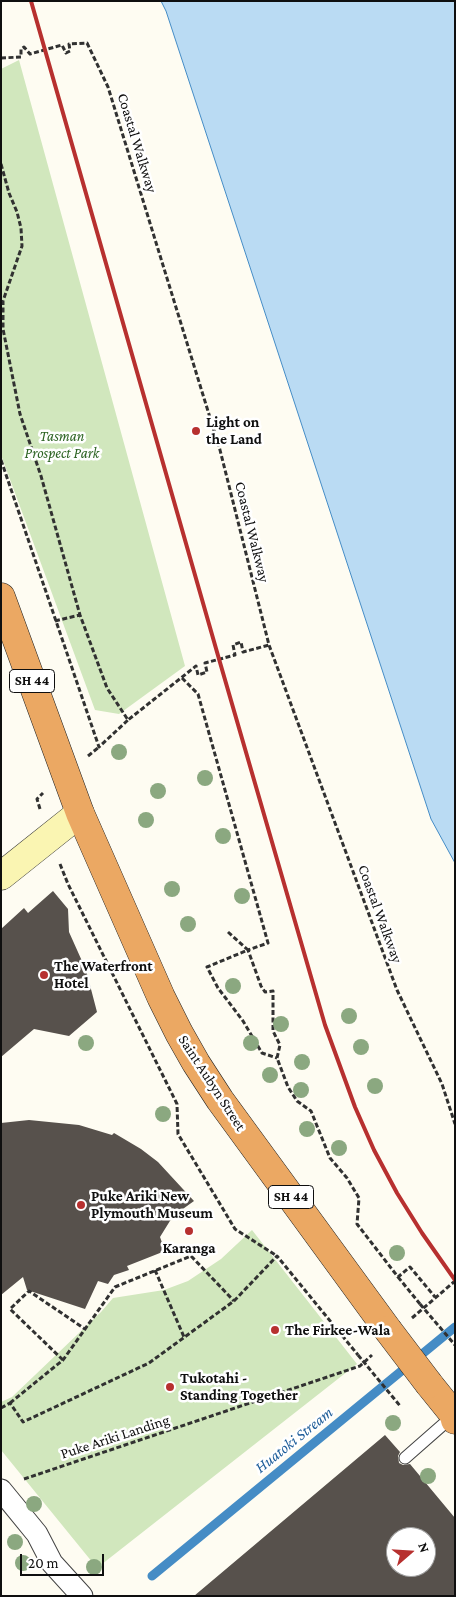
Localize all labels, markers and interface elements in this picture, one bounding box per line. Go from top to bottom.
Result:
street label: Coastal Walkway [113,91,161,195]
place label: Light on the Land [206,413,262,448]
marker: Light on the Land [190,425,202,437]
park label: Tasman Prospect Park [25,427,99,462]
street label: Coastal Walkway [231,480,273,584]
road number: SH 44 [10,669,54,692]
street label: Coastal Walkway [354,862,406,966]
place label: The Waterfront Hotel [54,957,153,992]
marker: The Waterfront Hotel [38,969,50,981]
street label: Saint Aubyn Street [174,1032,250,1134]
road number: SH 44 [268,1186,314,1208]
place label: Puke Ariki New Plymouth Museum [91,1187,213,1222]
marker: Puke Ariki New Plymouth Museum [75,1199,87,1211]
marker: Karanga [183,1225,195,1237]
place label: Karanga [162,1239,216,1257]
place label: The Firkee-Wala [285,1321,390,1339]
marker: The Firkee-Wala [269,1324,281,1336]
place label: Tukotahi - Standing Together [180,1369,298,1404]
marker: Tukotahi - Standing Together [164,1381,176,1393]
water label: Huatoki Stream [251,1403,337,1477]
street label: Puke Ariki Landing [58,1411,172,1463]
north arrow [386,1527,436,1577]
text: N [415,1540,433,1555]
scale bar [22,1544,106,1576]
text: 20 m [28,1555,59,1571]

